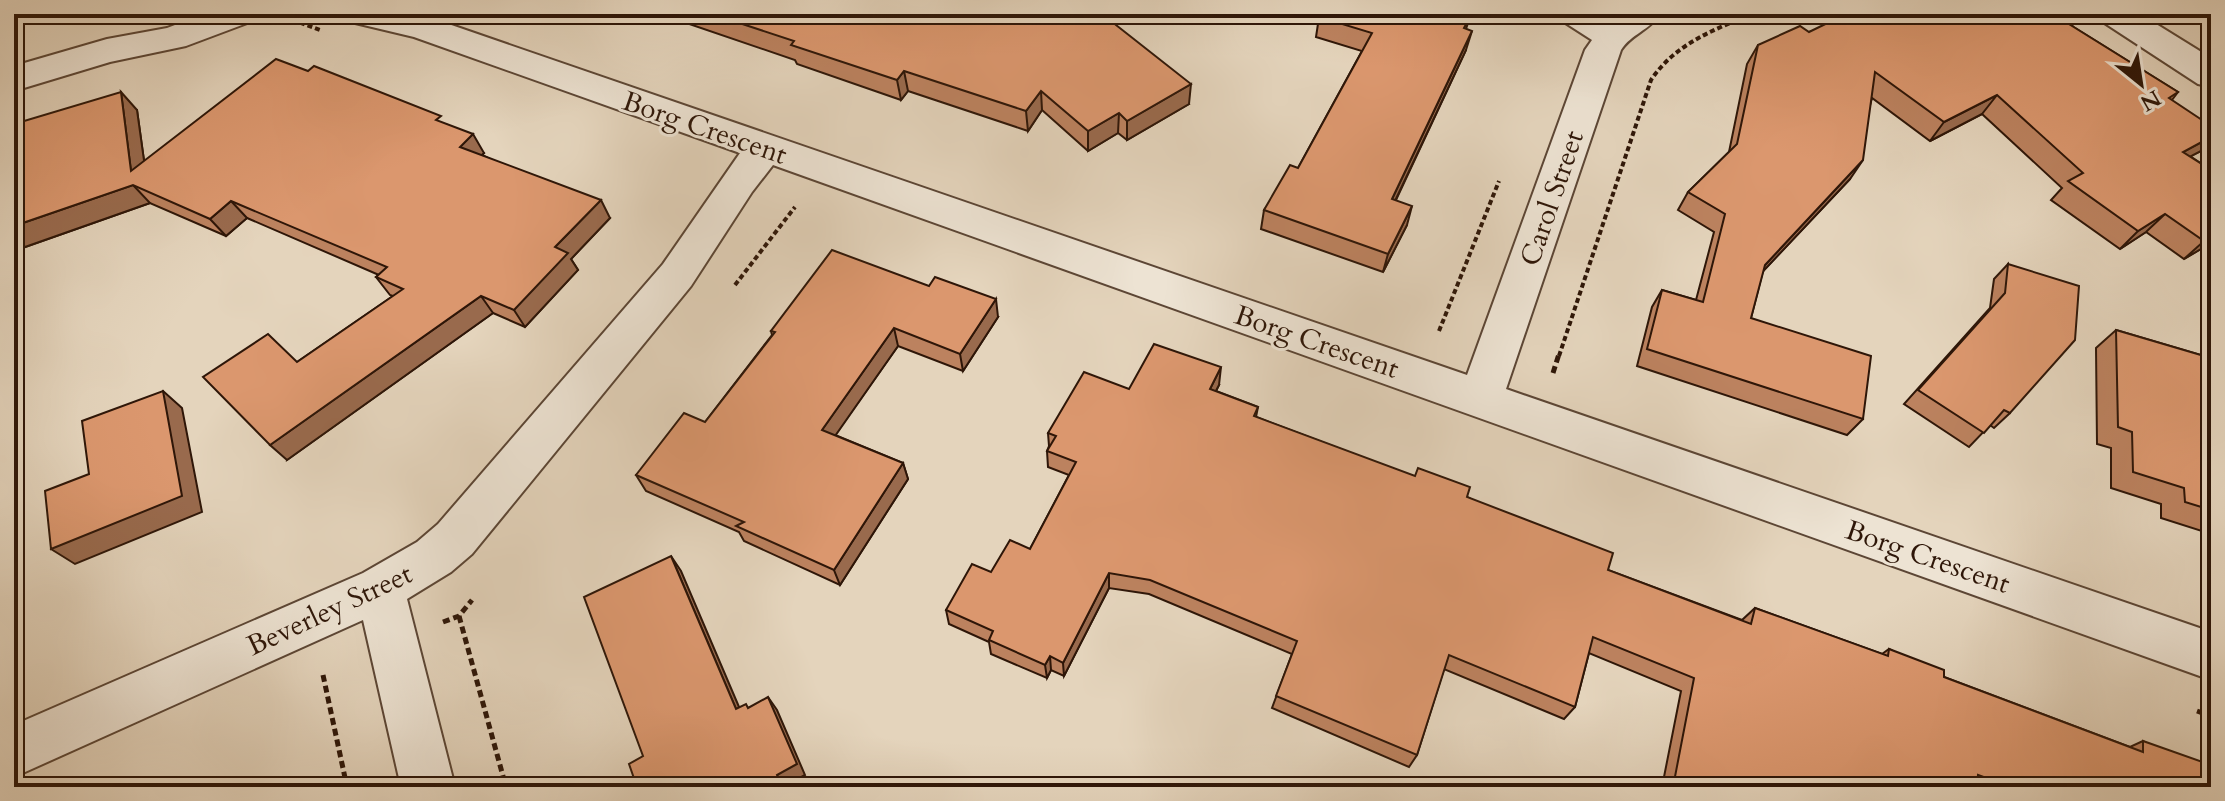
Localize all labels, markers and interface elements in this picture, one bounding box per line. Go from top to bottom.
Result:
north arrow [2101,44,2181,124]
street label: Borg Crescent [617,82,792,174]
text: N [2135,83,2166,118]
street label: Carol Street [1511,125,1593,271]
street label: Borg Crescent [1229,296,1404,388]
street label: Borg Crescent [1840,511,2015,603]
street label: Beverley Street [241,555,418,665]

